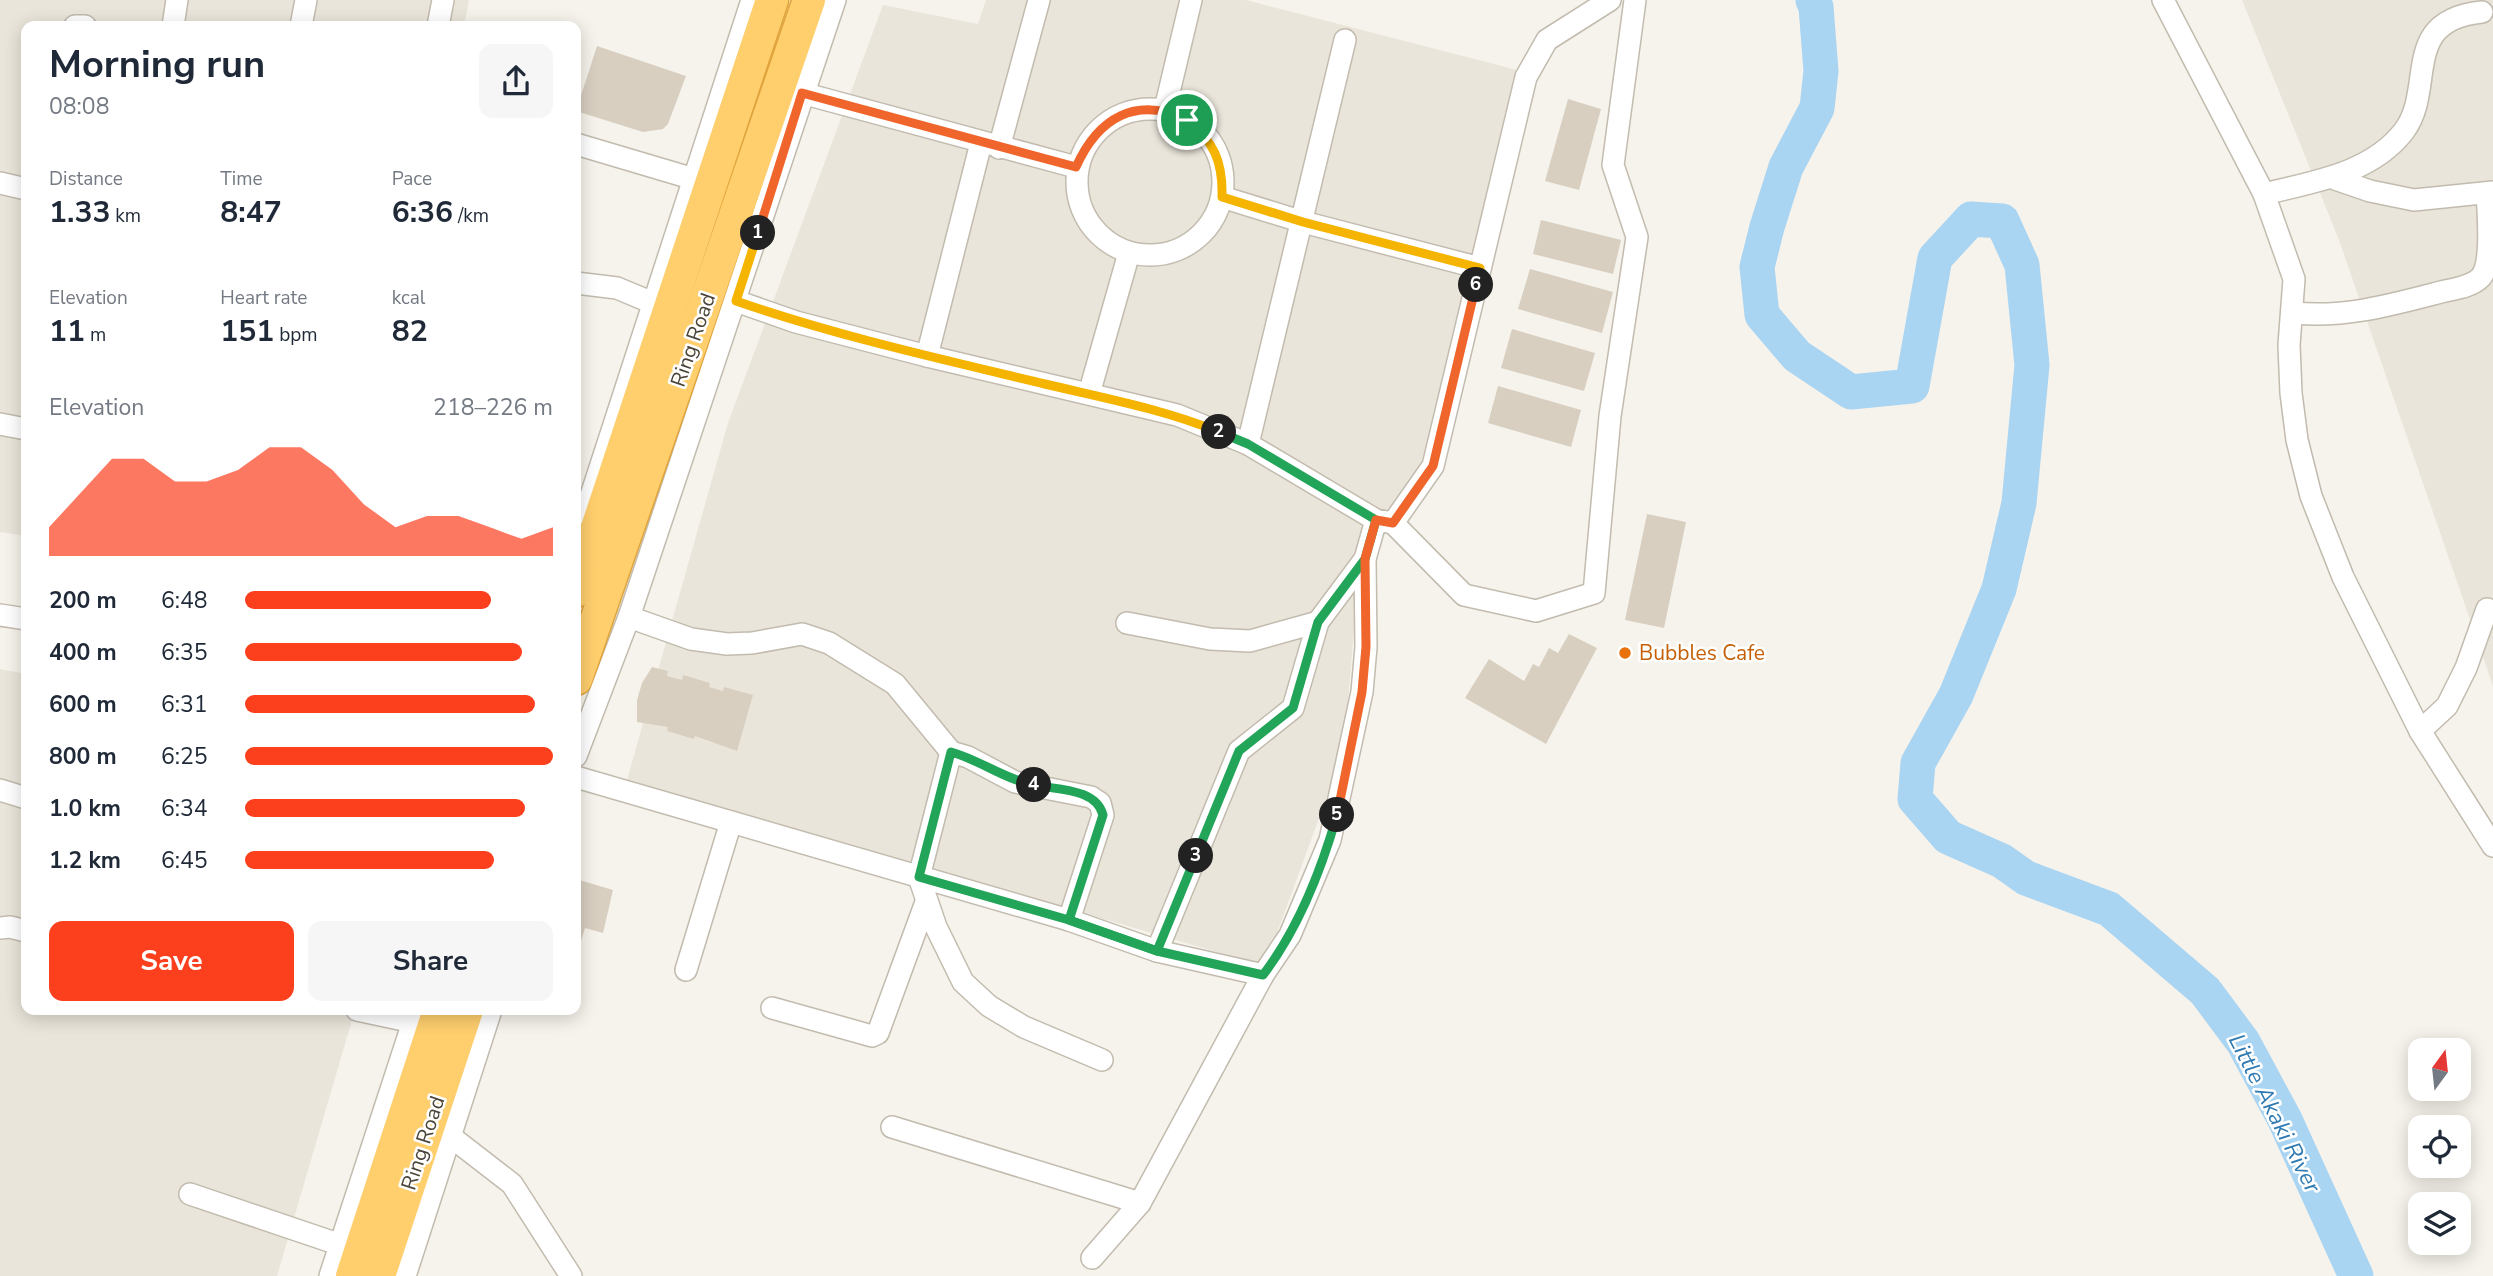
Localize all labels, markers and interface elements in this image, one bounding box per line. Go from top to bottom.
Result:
text: Morning run [49,39,265,90]
button: share [479,44,553,118]
pin [1157,90,1217,150]
text: 08:08 [49,91,109,122]
icon: arrive [1168,101,1206,139]
text: Distance [49,166,123,192]
text: Time [220,166,263,192]
text: Pace [392,166,432,192]
text: 1.33 [49,192,110,233]
text: 8:47 [220,192,282,233]
text: 6:36 [392,192,453,233]
text: km [110,203,141,229]
text: /km [453,203,489,229]
pin: 1 [740,216,776,250]
text: 1 [752,219,763,245]
pin: 6 [1458,268,1494,302]
text: 6 [1470,271,1481,297]
text: Elevation [49,285,128,311]
text: Heart rate [220,285,307,311]
text: kcal [392,285,425,311]
street label: Ring Road [664,289,722,391]
text: 11 [49,311,85,352]
text: 151 [220,311,274,352]
text: 82 [392,311,428,352]
text: m [85,322,106,348]
text: bpm [274,322,318,348]
text: Elevation [49,392,144,423]
text: 218–226 m [433,392,553,423]
pin: 2 [1202,414,1236,450]
text: 2 [1213,418,1224,444]
text: 200 m [49,585,117,616]
text: 6:48 [161,585,208,616]
text: 400 m [49,637,117,668]
text: 6:35 [161,637,208,668]
place label: Bubbles Cafe [1639,639,1765,667]
marker: Bubbles Cafe [1617,645,1633,661]
text: 600 m [49,689,117,720]
text: 6:31 [161,689,208,720]
text: 800 m [49,741,117,772]
text: 6:25 [161,741,208,772]
pin: 4 [1016,768,1052,802]
text: 4 [1028,771,1039,797]
text: 1.0 km [49,793,121,824]
text: 6:34 [161,793,208,824]
pin: 5 [1320,798,1354,832]
text: 5 [1331,801,1342,827]
pin: 3 [1178,838,1214,874]
text: 3 [1190,842,1201,868]
text: 1.2 km [49,845,121,876]
text: 6:45 [161,845,208,876]
button: Save [49,921,294,1001]
button: Share [308,921,553,1001]
water label: Little Akaki River [2221,1028,2328,1199]
north arrow [2408,1038,2471,1101]
map controls [2408,1038,2471,1255]
street label: Ring Road [395,1092,451,1194]
button: locate [2408,1115,2471,1178]
button: layers [2408,1192,2471,1255]

